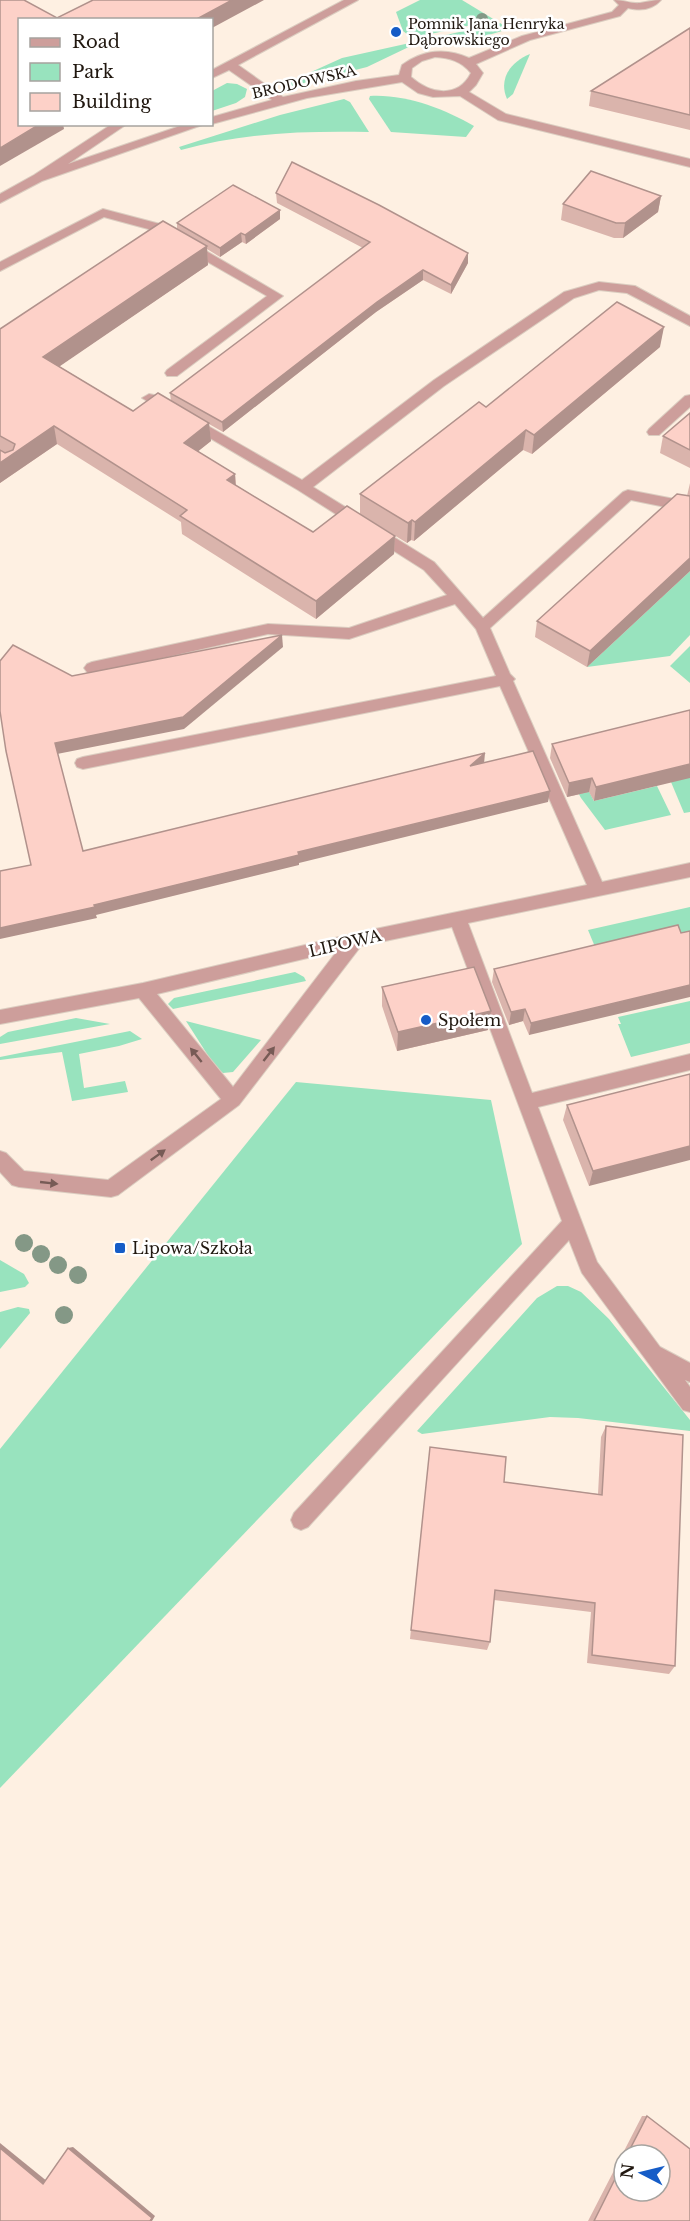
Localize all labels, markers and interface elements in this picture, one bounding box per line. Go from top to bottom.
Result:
place label: Pomnik Jana Henryka Dąbrowskiego [408,15,565,49]
legend [18,18,213,126]
marker: Pomnik Jana Henryka Dąbrowskiego [389,25,403,39]
text: Road [72,31,120,53]
text: Park [72,61,114,83]
street label: BRODOWSKA [250,61,358,103]
text: Building [72,91,151,113]
street label: LIPOWA [307,925,384,961]
place label: Społem [438,1010,501,1030]
marker: Społem [419,1013,433,1027]
one-way arrow [262,1046,274,1061]
one-way arrow [189,1047,202,1063]
one-way arrow [150,1149,166,1161]
one-way arrow [40,1178,59,1187]
place label: Lipowa/Szkoła [132,1238,253,1258]
marker: Lipowa/Szkoła [113,1241,127,1255]
north arrow [612,2143,672,2203]
text: N [616,2162,638,2180]

